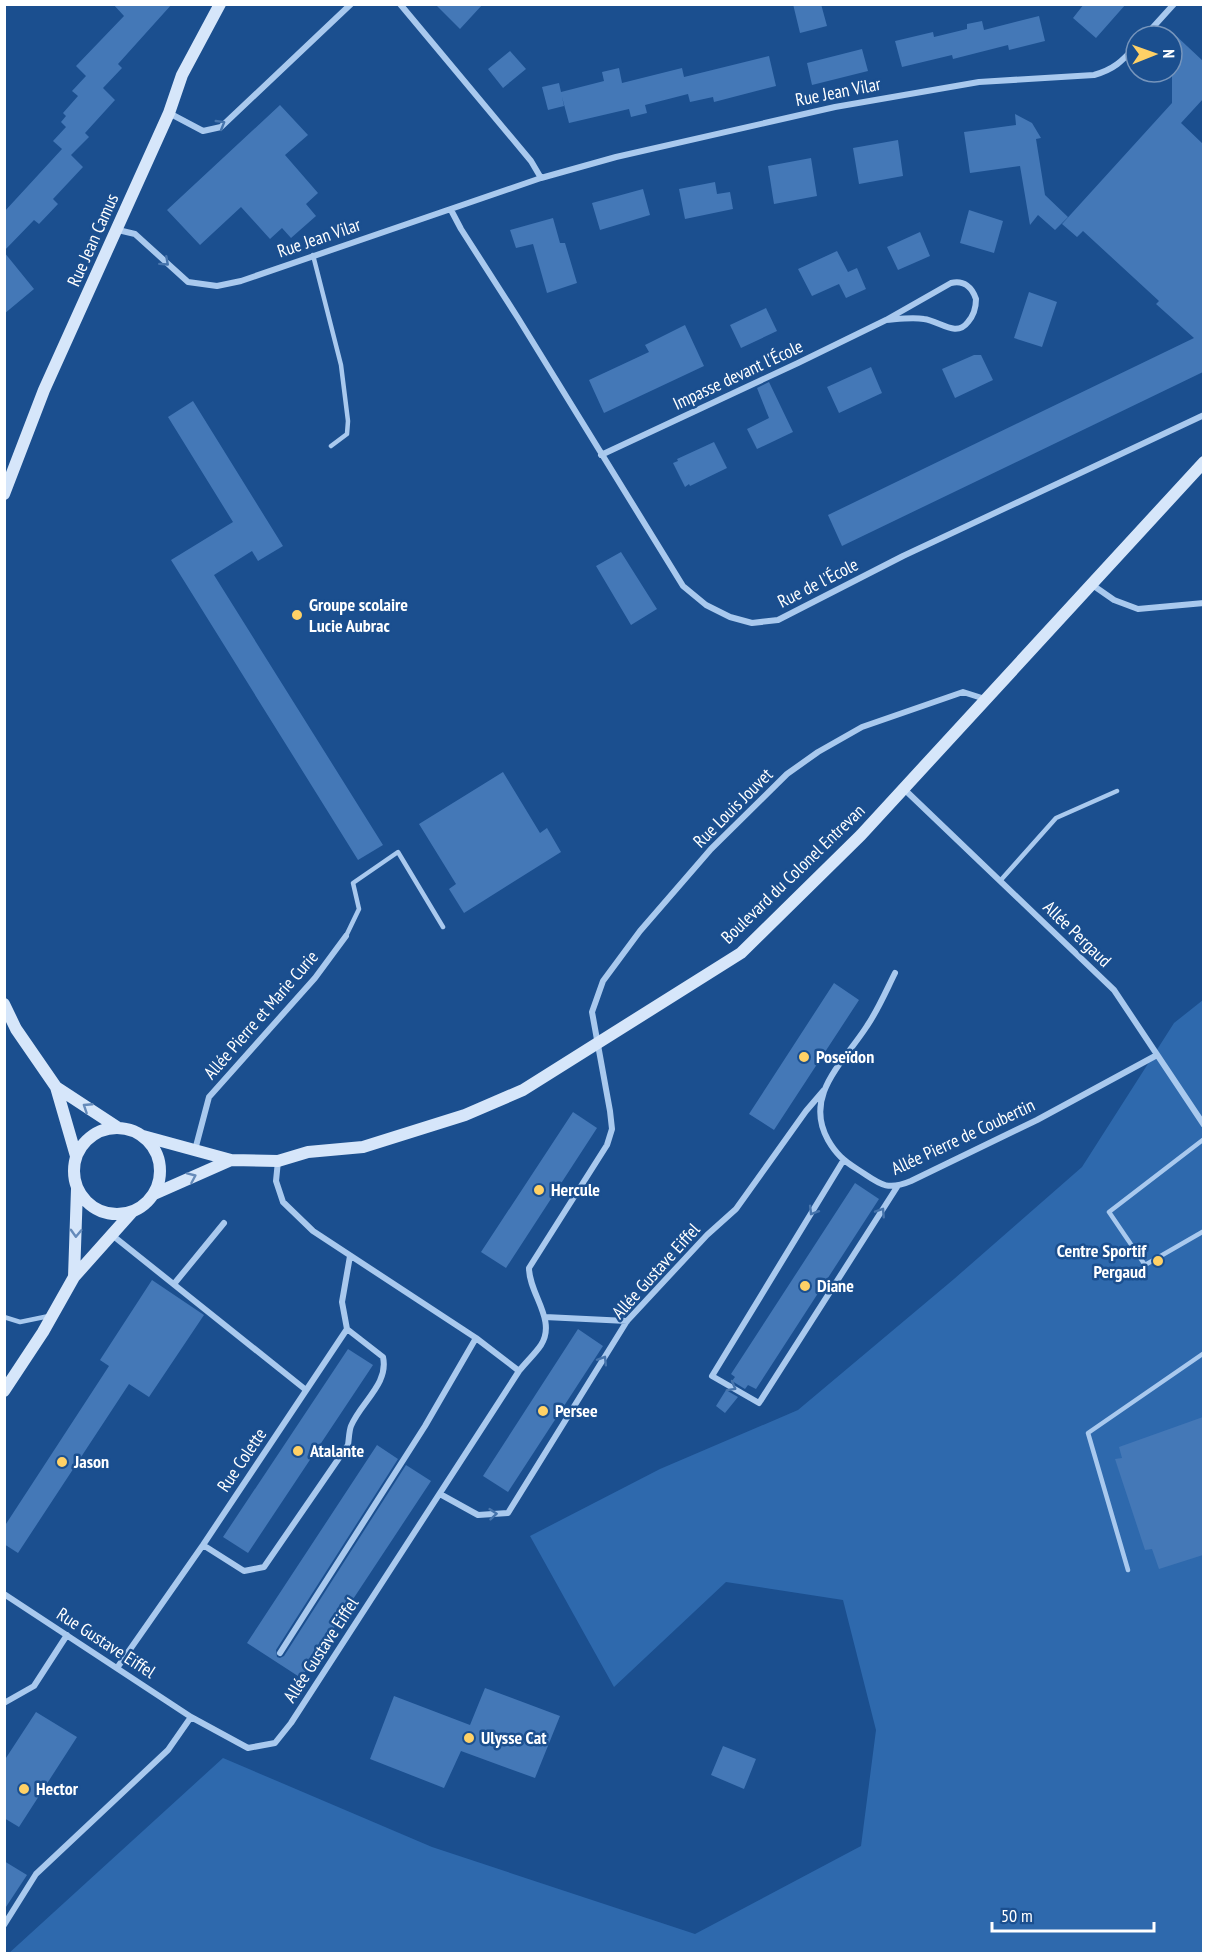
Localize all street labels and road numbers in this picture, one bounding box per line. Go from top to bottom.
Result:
street label: Rue Jean Vilar [793,72,883,111]
street label: Rue Jean Camus [62,190,123,290]
street label: Rue Jean Vilar [274,213,364,262]
street label: Impasse devant l'École [669,334,806,415]
street label: Rue de l'École [774,552,862,613]
street label: Rue Louis Jouvet [688,763,777,852]
street label: Boulevard du Colonel Entrevan [716,799,869,948]
street label: Allée Pergaud [1038,895,1116,972]
street label: Allée Pierre et Marie Curie [198,946,323,1084]
street label: Allée Pierre de Coubertin [887,1093,1038,1180]
street label: Allée Gustave Eiffel [607,1217,705,1323]
street label: Rue Colette [212,1423,271,1496]
street label: Allée Gustave Eiffel [278,1592,364,1707]
street label: Rue Gustave Eiffel [53,1602,161,1683]

